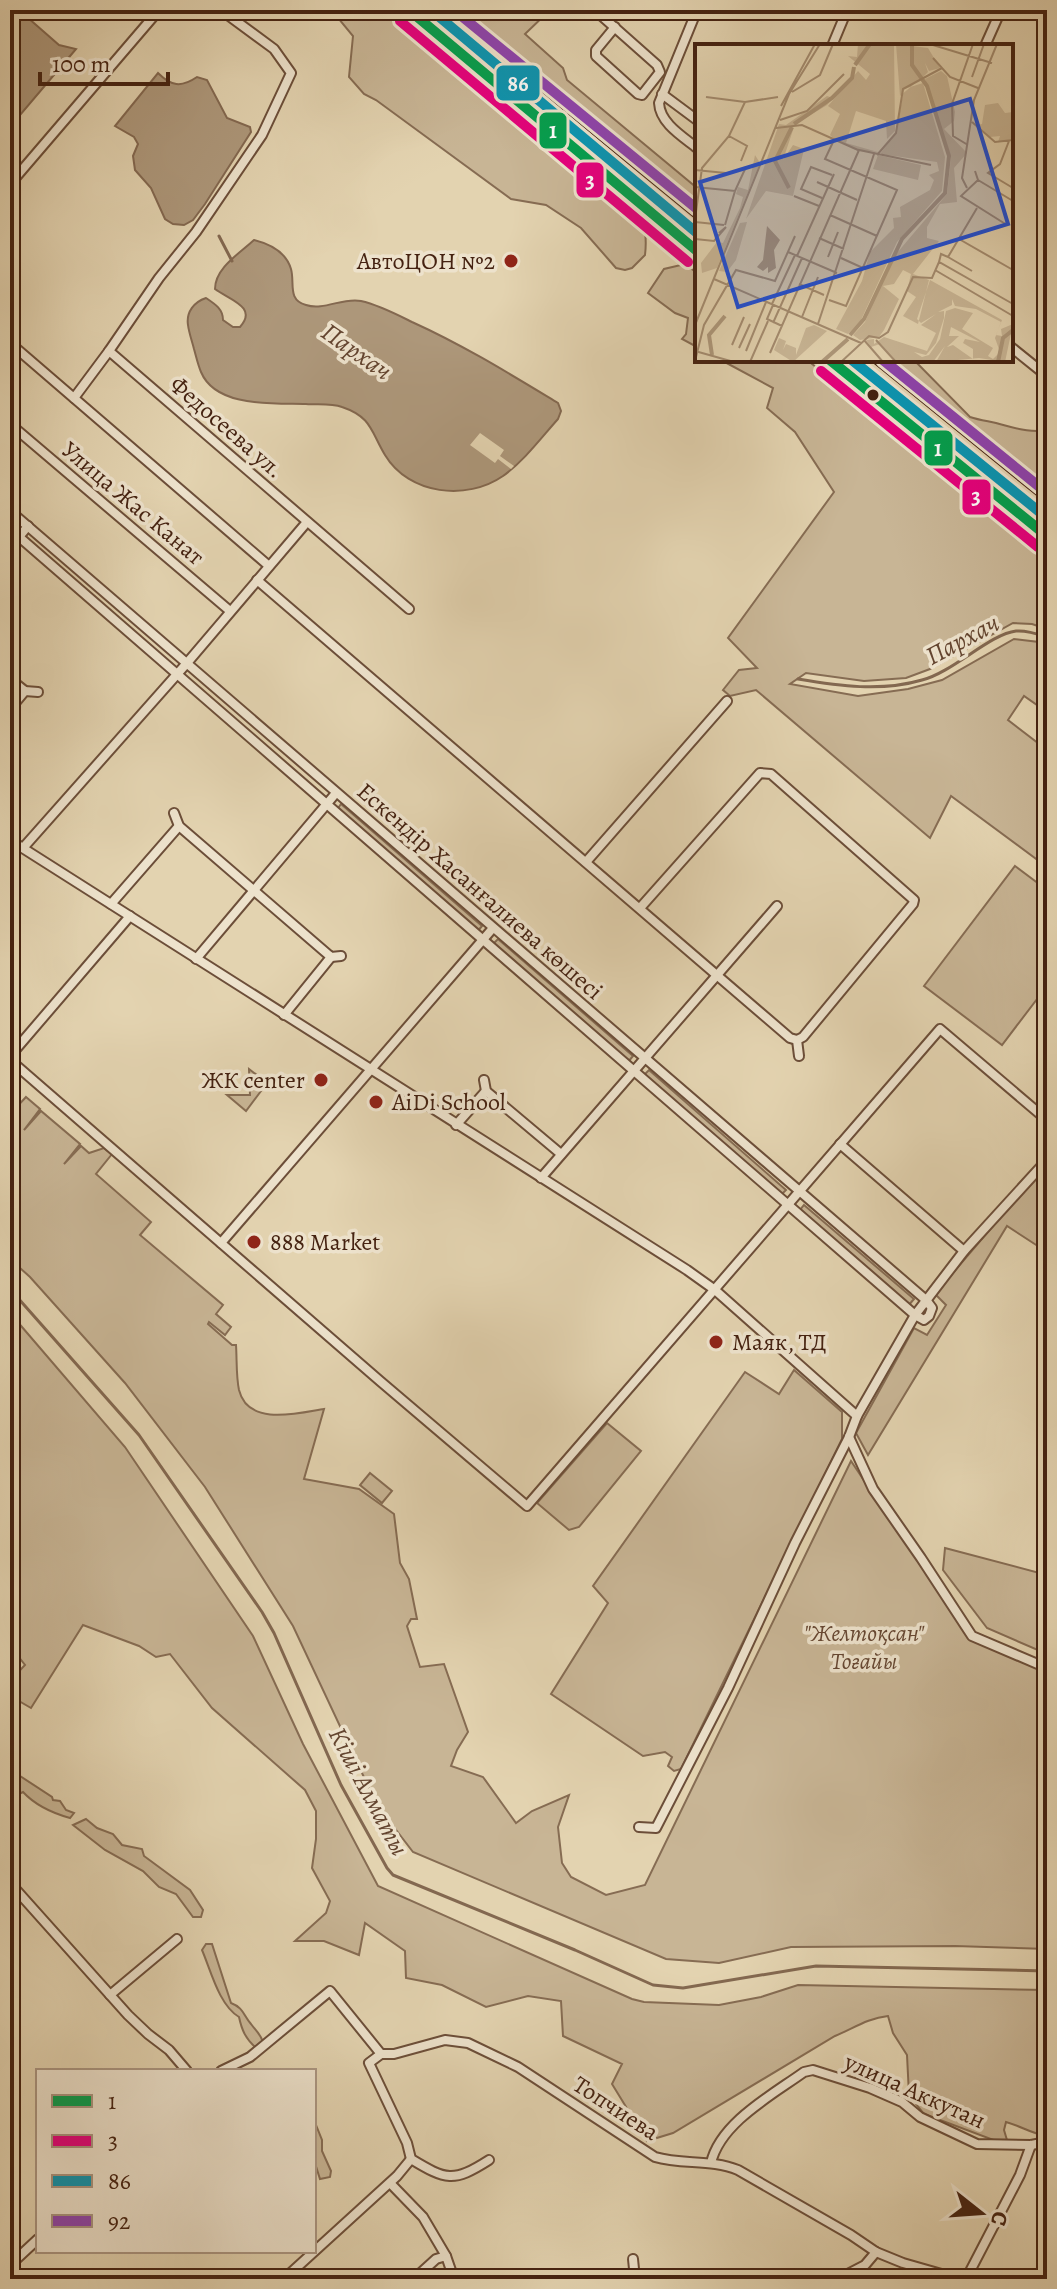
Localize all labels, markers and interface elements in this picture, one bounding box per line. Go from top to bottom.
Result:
scale bar [40,36,168,86]
inset map [695,44,1013,362]
text: 100 m [52,48,111,80]
line badge: 86 [495,64,541,102]
text: 86 [508,69,528,99]
line badge: 1 [538,111,568,150]
text: 1 [549,116,557,146]
line badge: 3 [575,161,605,199]
text: 3 [585,166,595,196]
place label: АвтоЦОН №2 [356,245,495,277]
marker: АвтоЦОН №2 [502,252,520,270]
water label: Пархач [314,314,399,388]
street label: Федосеева ул. [163,369,291,485]
unlabelled marker [865,387,881,403]
line badge: 1 [923,429,954,467]
street label: Улица Жас Канат [55,434,211,572]
text: 1 [934,434,942,464]
line badge: 3 [961,478,992,516]
text: 3 [971,482,981,512]
water label: Пархач [919,605,1005,673]
street label: Ескендір Хасанғалиева көшесі [350,775,610,1007]
place label: ЖК center [201,1064,305,1096]
marker: ЖК center [312,1071,330,1089]
place label: AiDi School [391,1086,506,1118]
marker: AiDi School [367,1093,385,1111]
place label: 888 Market [270,1226,380,1258]
marker: 888 Market [245,1233,263,1251]
place label: Маяк, ТД [732,1326,827,1358]
marker: Маяк, ТД [707,1333,725,1351]
park label: "Желтоқсан" Тоғайы [804,1617,925,1677]
water label: Кіші Алматы [320,1721,417,1862]
street label: улица Аккутан [839,2045,991,2136]
street label: Топчиева [567,2068,665,2148]
legend [36,2069,316,2253]
text: 1 [108,2085,116,2117]
text: 3 [108,2125,118,2157]
text: 86 [108,2165,131,2197]
north arrow [941,2173,1021,2253]
text: 92 [108,2205,130,2237]
text: С [983,2208,1015,2229]

